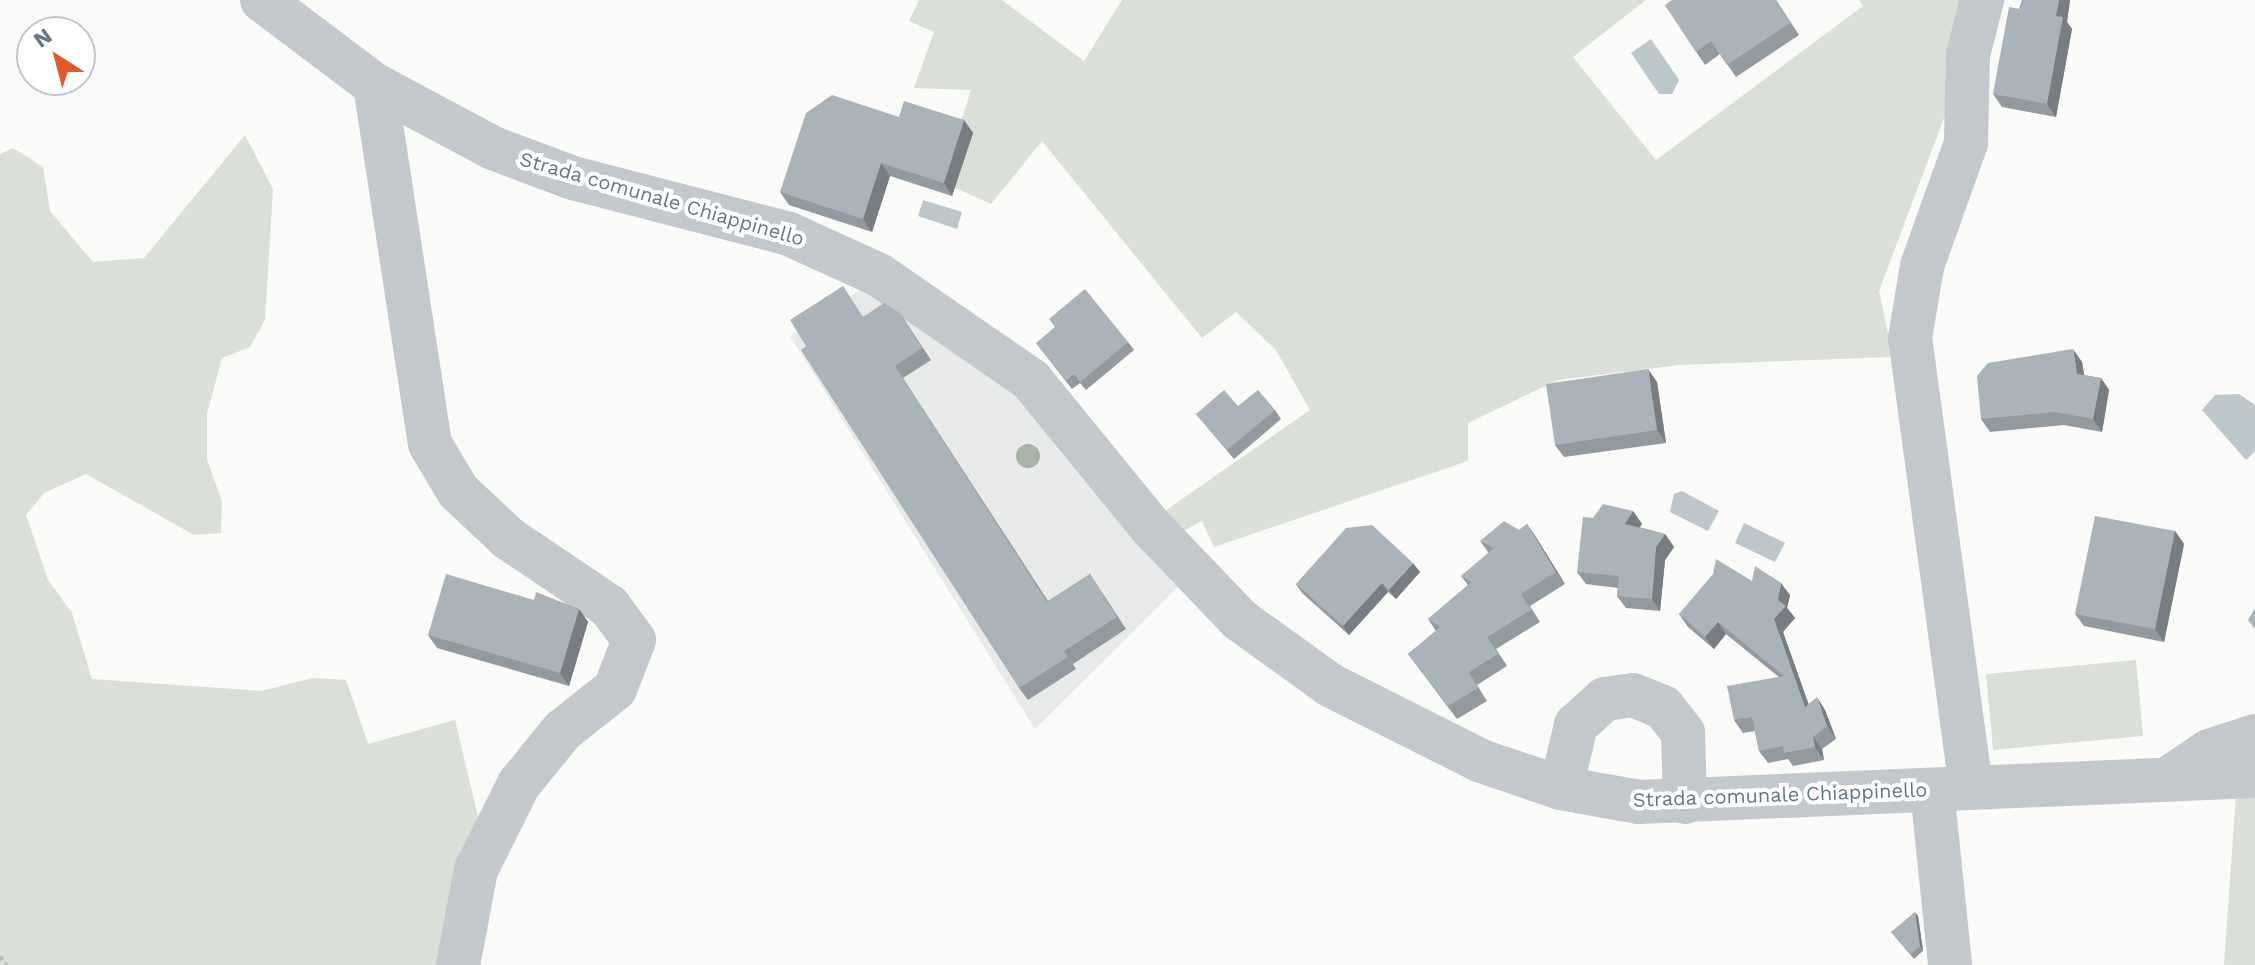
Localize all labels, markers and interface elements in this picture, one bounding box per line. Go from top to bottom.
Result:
north arrow [16,16,96,96]
text: N [29,23,57,53]
street label: Strada comunale Chiappinello [517,147,807,251]
street label: Strada comunale Chiappinello [1632,778,1928,812]

